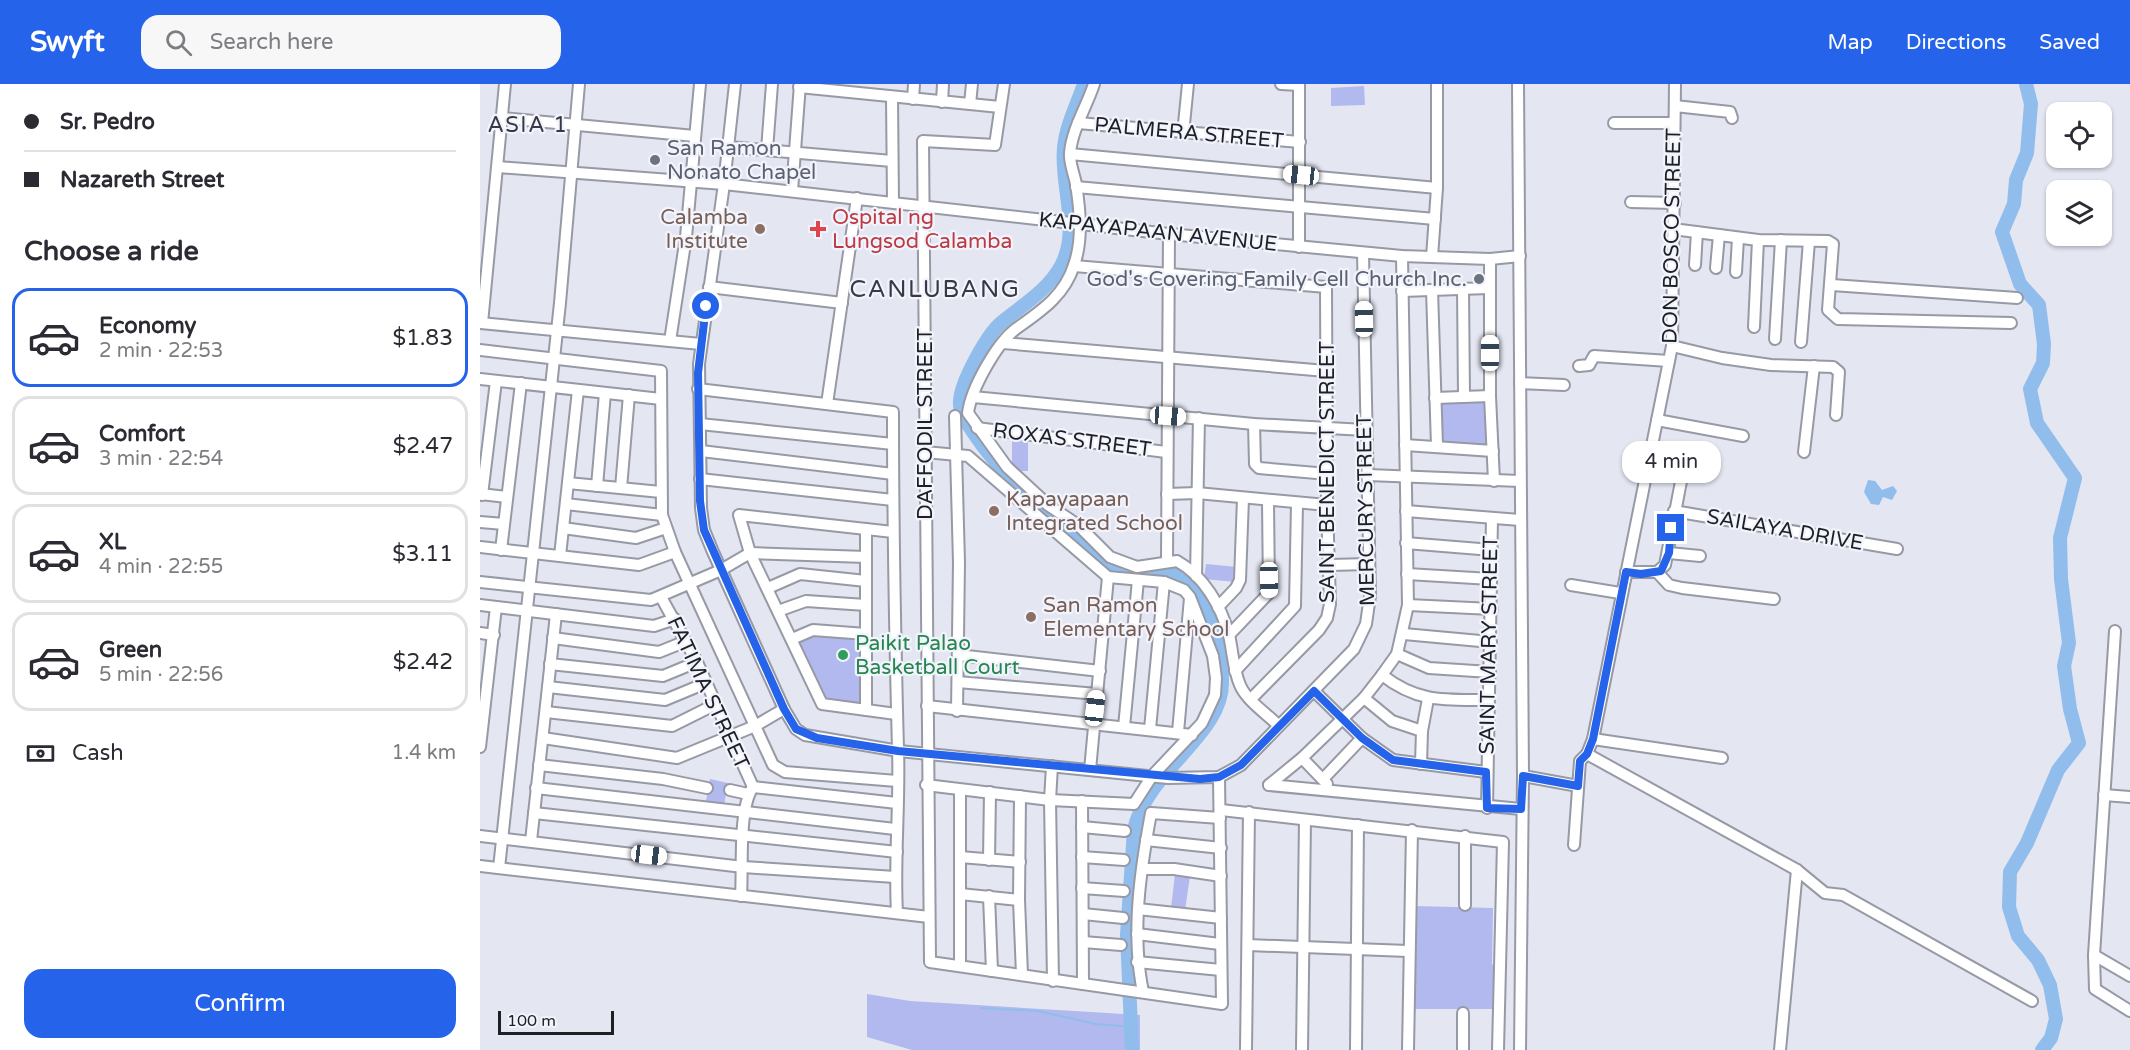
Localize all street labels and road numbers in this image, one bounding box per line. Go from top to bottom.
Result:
street label: PALMERA STREET [1093,112,1285,154]
street label: DON BOSCO STREET [1658,128,1686,344]
street label: KAPAYAPAAN AVENUE [1037,207,1279,257]
street label: DAFFODIL STREET [913,328,938,520]
street label: SAINT BENEDICT STREET [1315,341,1340,603]
street label: MERCURY STREET [1352,413,1380,606]
street label: ROXAS STREET [991,418,1153,462]
street label: SAILAYA DRIVE [1705,504,1865,556]
street label: SAINT MARY STREET [1475,535,1503,755]
street label: FATIMA STREET [662,613,754,774]

